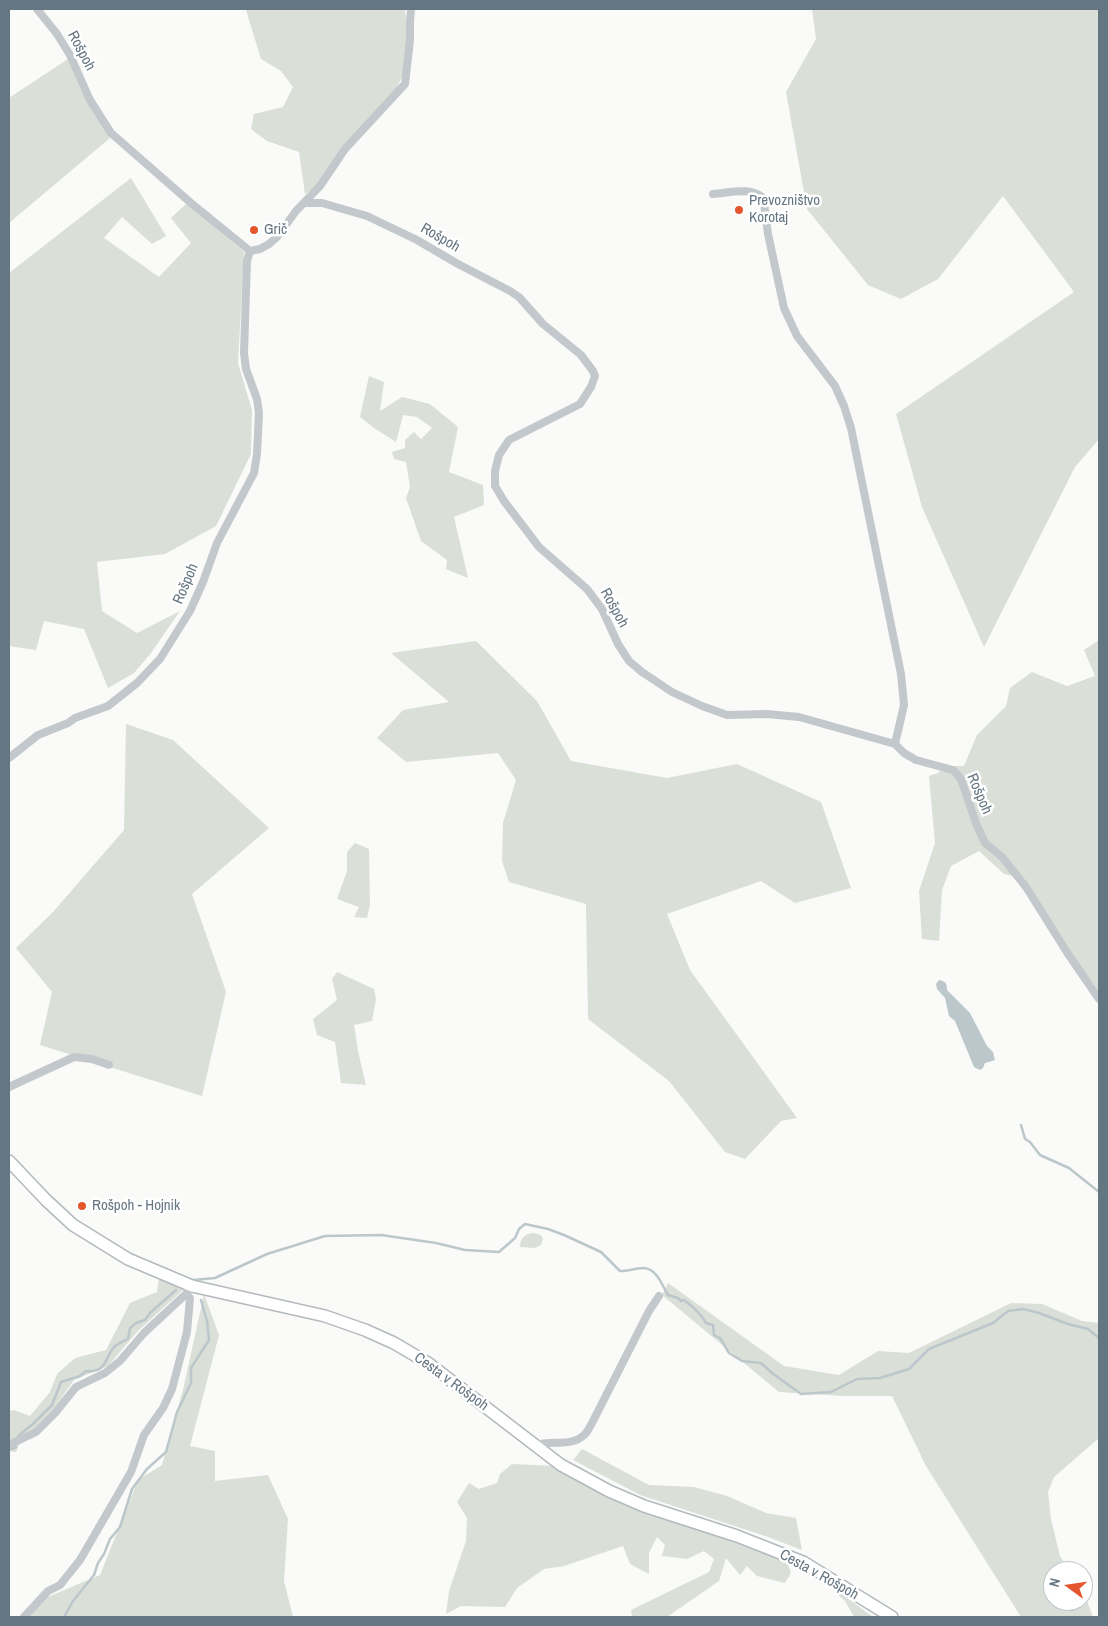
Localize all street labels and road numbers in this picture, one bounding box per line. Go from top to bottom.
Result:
street label: Rošpoh [63,28,99,74]
street label: Rošpoh [417,220,463,256]
street label: Rošpoh [169,561,203,607]
street label: Rošpoh [596,585,632,631]
street label: Rošpoh [962,771,996,817]
street label: Cesta v Rošpoh [410,1349,492,1415]
street label: Cesta v Rošpoh [776,1546,862,1604]

